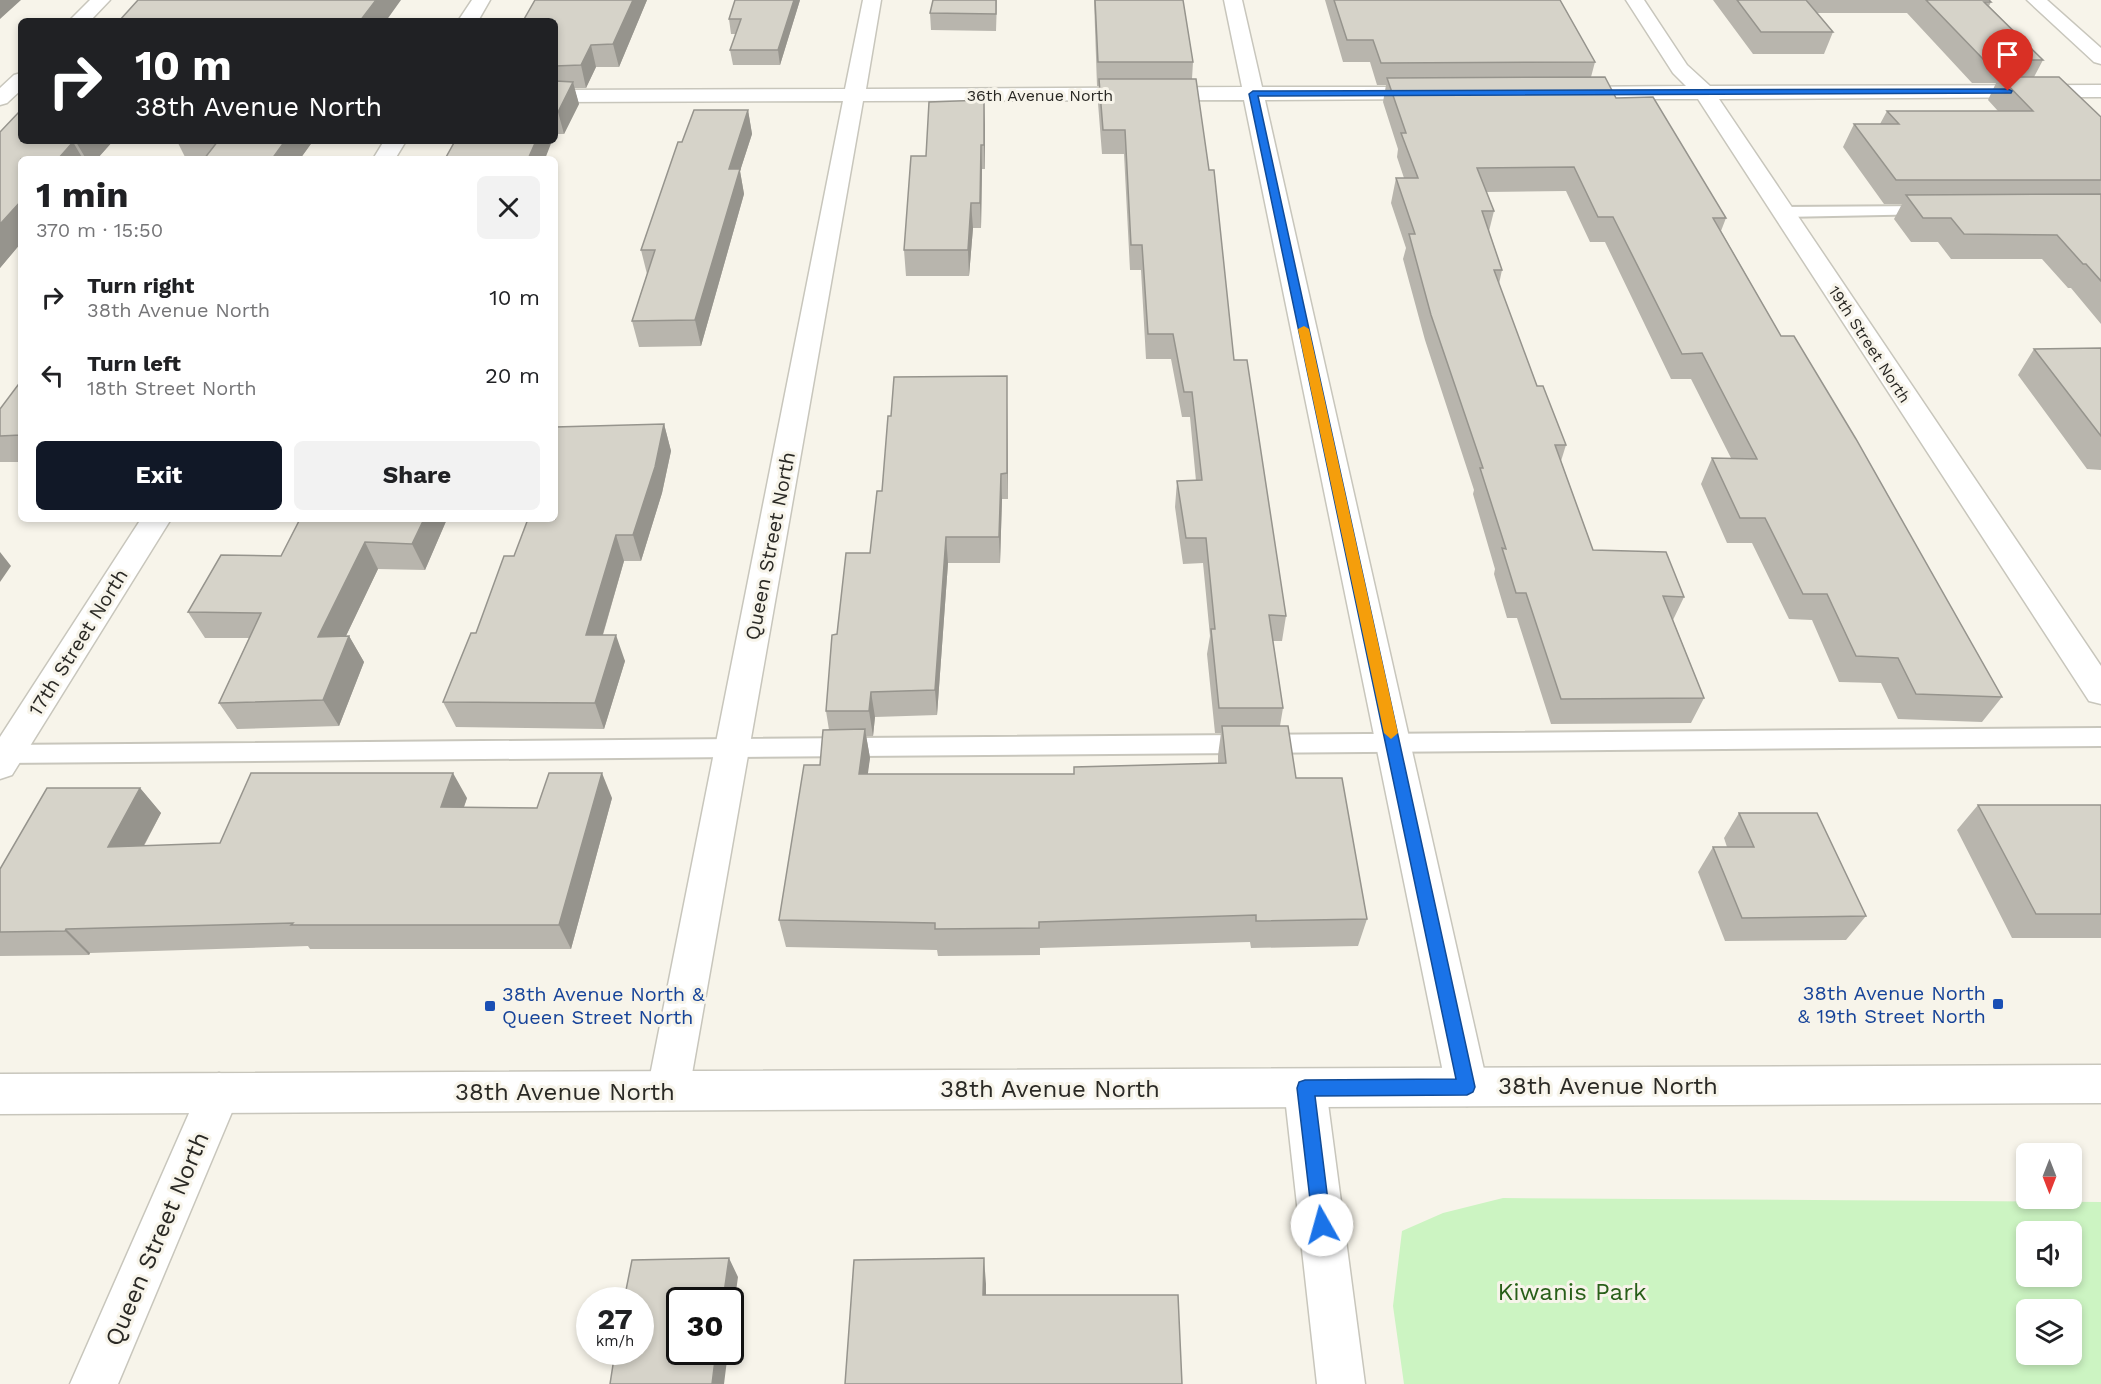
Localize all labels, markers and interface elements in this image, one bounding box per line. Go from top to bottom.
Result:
pin [1982,29,2033,91]
icon: arrive [1991,38,2024,71]
text: 10 m [135,41,232,90]
icon: right [36,42,114,120]
street label: 36th Avenue North [967,86,1113,105]
text: 38th Avenue North [135,91,382,123]
text: 1 min [36,174,128,216]
button: close [477,176,540,239]
text: 370 m · 15:50 [36,218,163,242]
text: Turn right [87,273,194,298]
icon: right [36,281,69,314]
street label: 19th Street North [1825,282,1914,406]
text: 10 m [489,285,540,310]
text: 38th Avenue North [87,298,270,322]
text: Turn left [87,351,181,376]
icon: left [36,359,69,392]
text: 20 m [485,363,540,388]
text: 18th Street North [87,376,257,400]
button: Exit [36,441,282,510]
button: Share [294,441,540,510]
street label: Queen Street North [740,450,800,642]
street label: 17th Street North [23,564,133,720]
place label: 38th Avenue North & 19th Street North [1798,981,1986,1028]
place label: 38th Avenue North & Queen Street North [502,982,705,1029]
marker: 38th Avenue North & 19th Street North [1991,997,2005,1011]
marker: 38th Avenue North & Queen Street North [483,999,497,1013]
street label: 38th Avenue North [1498,1072,1718,1100]
street label: 38th Avenue North [940,1075,1160,1103]
street label: 38th Avenue North [455,1078,675,1106]
street label: Queen Street North [99,1128,215,1350]
north arrow [2016,1143,2082,1209]
map controls [2016,1143,2082,1365]
position arrow [1290,1193,1354,1257]
button: sound [2016,1221,2082,1287]
park label: Kiwanis Park [1497,1278,1647,1306]
speed limit sign: 30 [666,1287,744,1365]
button: layers [2016,1299,2082,1365]
text: 27 [597,1301,633,1336]
text: km/h [596,1332,634,1350]

